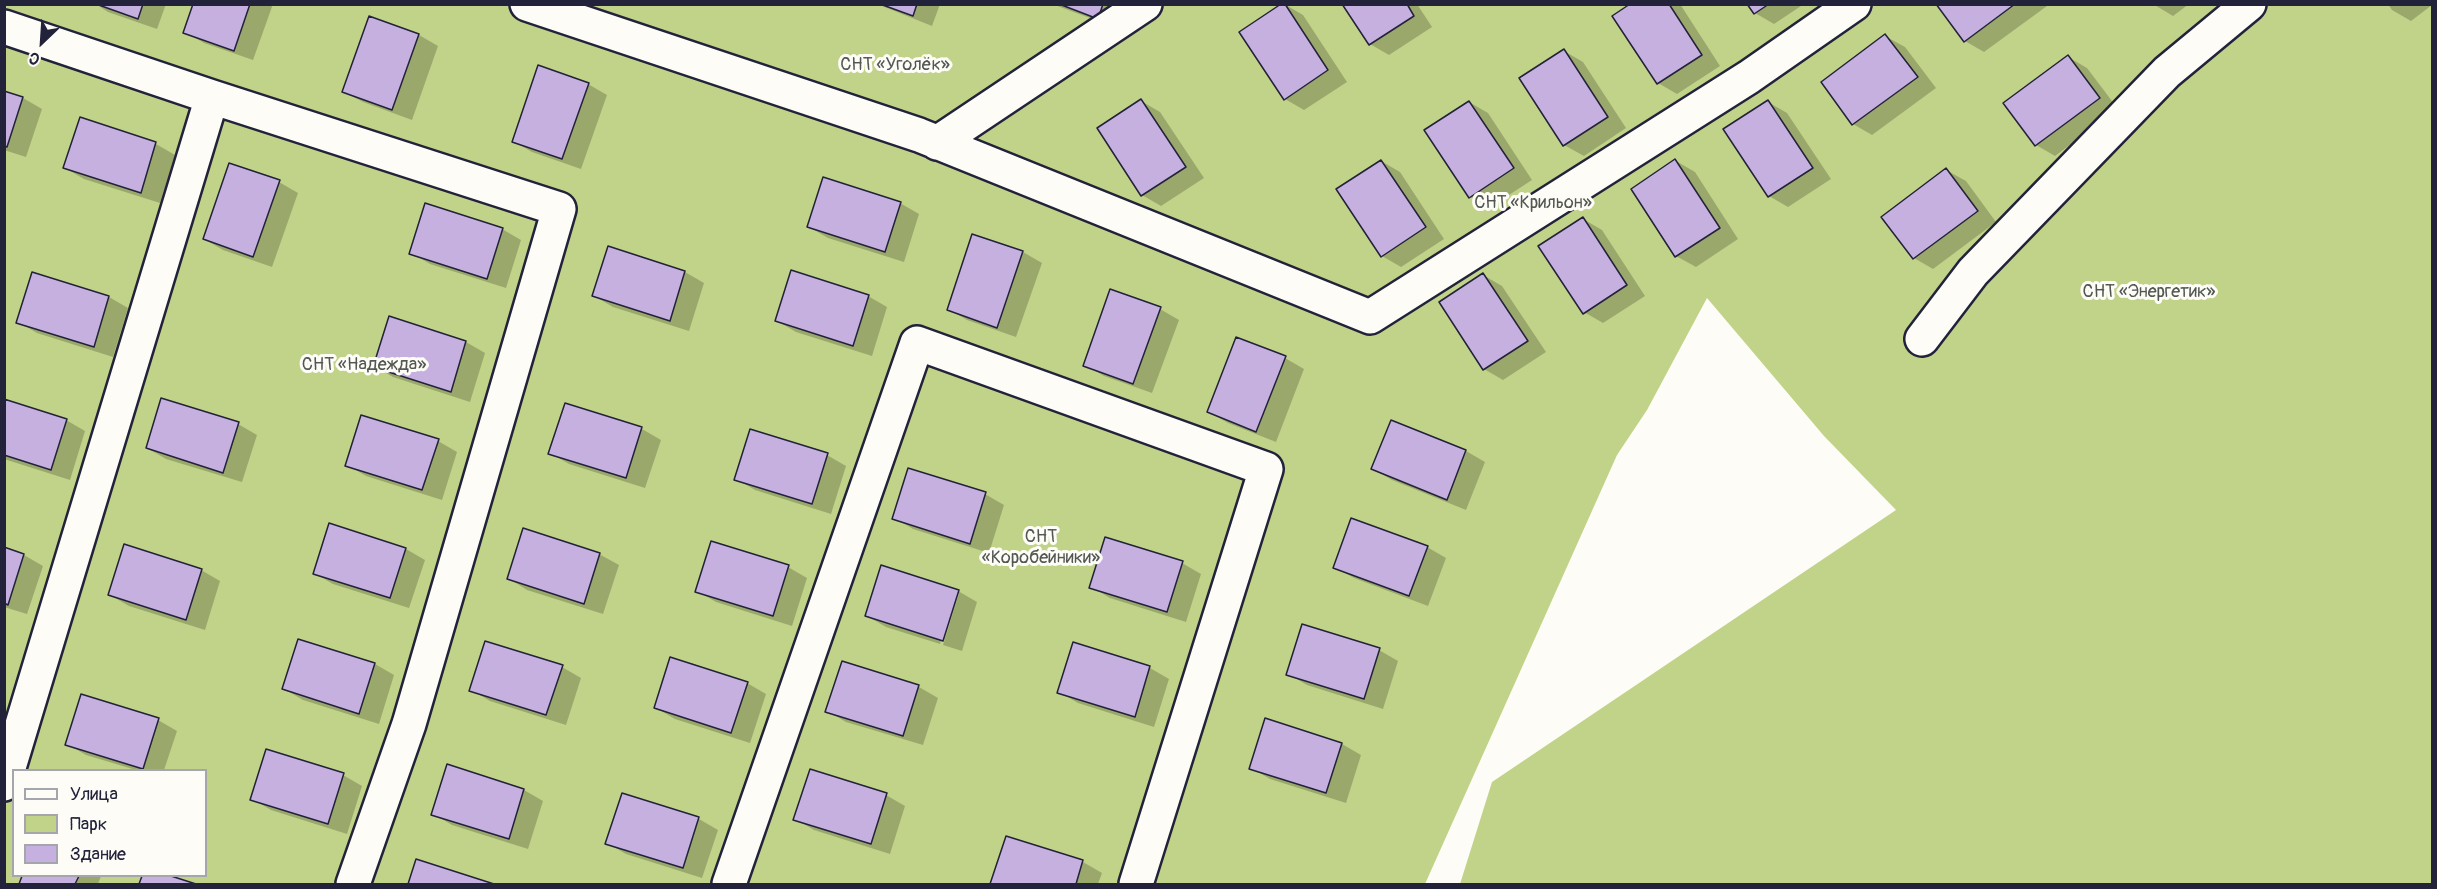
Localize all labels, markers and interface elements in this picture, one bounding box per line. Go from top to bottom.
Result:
north arrow [12,12,72,72]
text: С [26,47,43,69]
park label: СНТ «Уголёк» [840,54,950,76]
park label: СНТ «Крильон» [1474,192,1592,214]
park label: СНТ «Энергетик» [2083,281,2215,303]
park label: СНТ «Надежда» [302,354,426,376]
park label: СНТ «Коробейники» [982,526,1100,568]
legend [12,769,207,877]
text: Улица [70,783,118,806]
text: Парк [70,813,107,836]
text: Здание [70,843,126,866]

